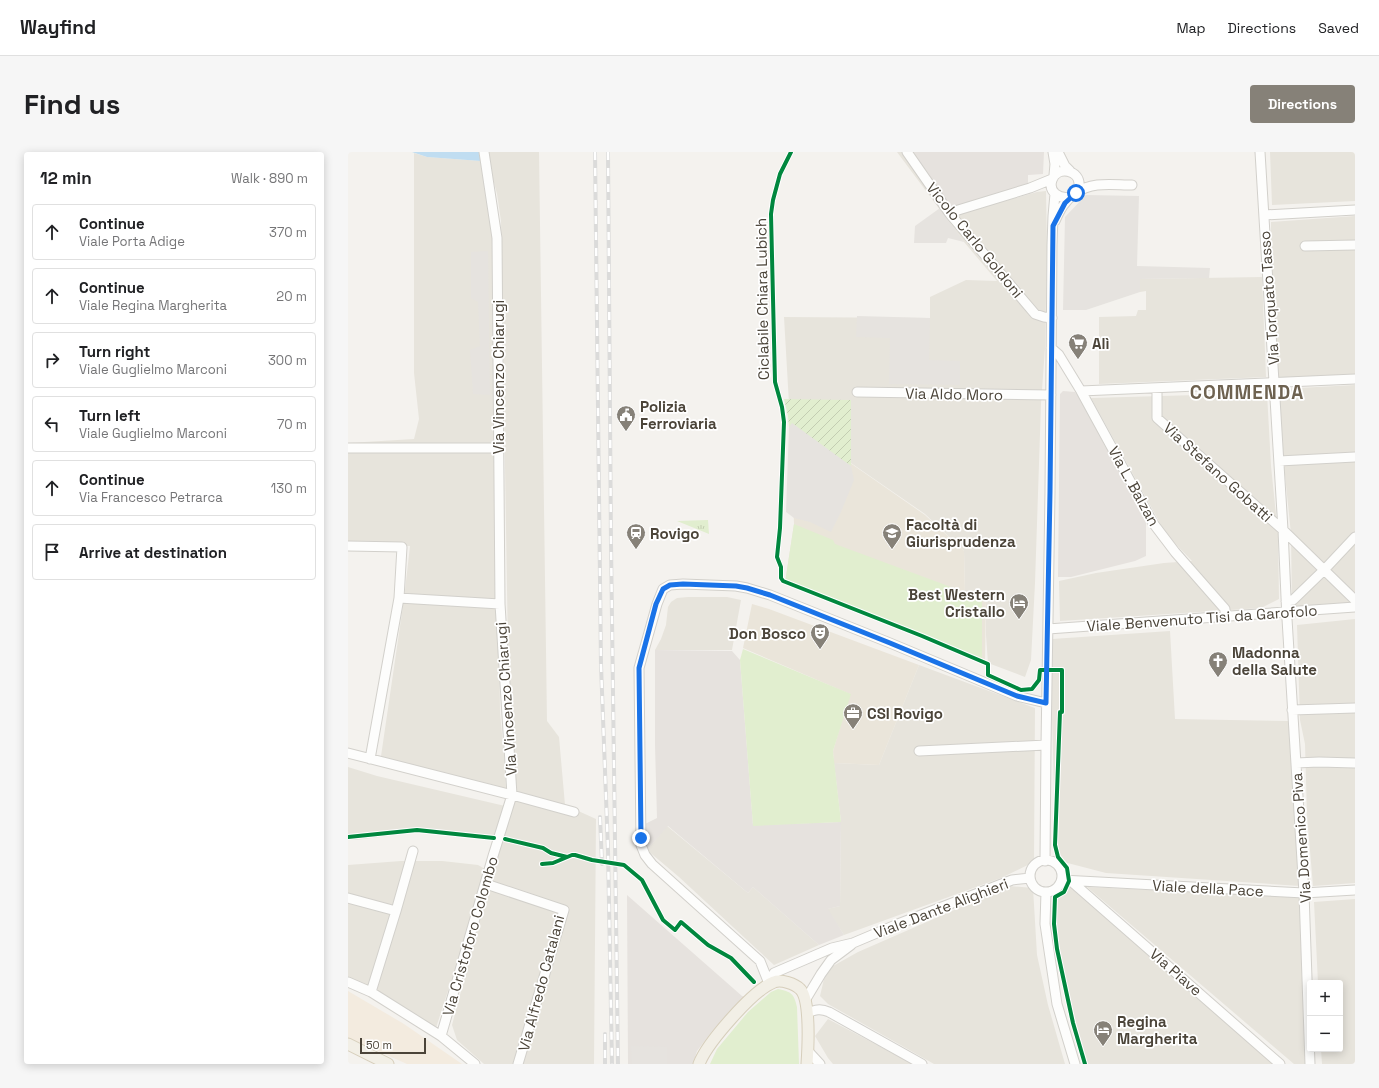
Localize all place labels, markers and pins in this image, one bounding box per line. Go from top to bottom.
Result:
supermarket icon: Alì [1067,332,1089,360]
place label: Alì [1092,334,1110,353]
place label: Polizia Ferroviaria [640,397,717,433]
public building icon: Polizia Ferroviaria [615,404,637,432]
place label: Facoltà di Giurisprudenza [906,515,1016,551]
station icon: Rovigo [625,522,647,550]
school or university icon: Facoltà di Giurisprudenza [881,522,903,550]
place label: Rovigo [650,524,699,543]
place label: Best Western Cristallo [908,585,1005,621]
hotel icon: Best Western Cristallo [1008,592,1030,620]
theatre icon: Don Bosco [809,622,831,650]
place label: Don Bosco [729,624,806,643]
place label: Madonna della Salute [1232,643,1317,679]
church icon: Madonna della Salute [1207,650,1229,678]
office icon: CSI Rovigo [842,702,864,730]
place label: CSI Rovigo [867,704,943,723]
place label: Regina Margherita [1117,1012,1198,1048]
hotel icon: Regina Margherita [1092,1019,1114,1047]

